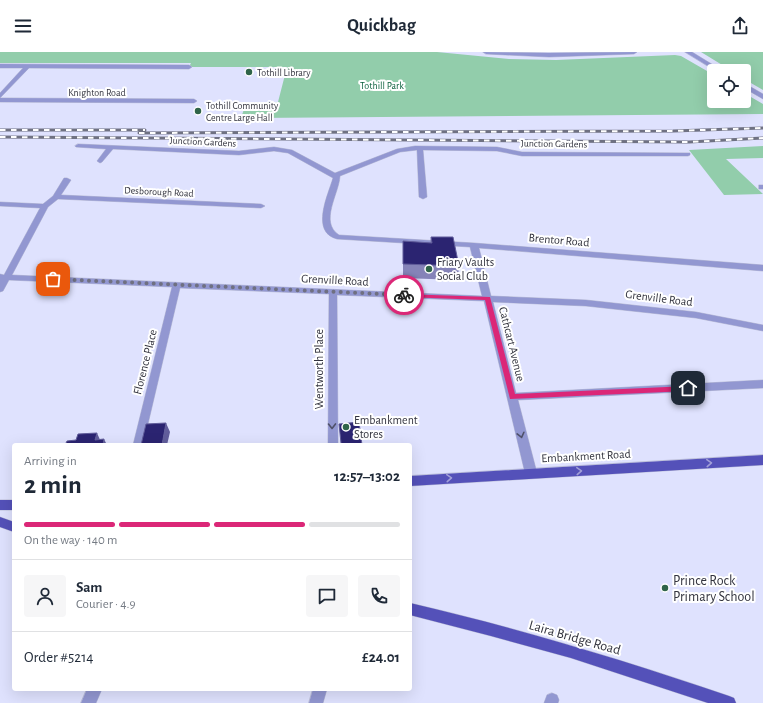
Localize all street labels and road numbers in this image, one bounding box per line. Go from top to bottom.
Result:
street label: Knighton Road [68,88,126,98]
street label: Junction Gardens [169,135,237,149]
street label: Junction Gardens [521,138,588,150]
street label: Desborough Road [124,185,194,199]
street label: Brentor Road [528,231,590,249]
street label: Grenville Road [301,272,369,288]
street label: Grenville Road [625,288,693,308]
street label: Cathcart Avenue [497,305,527,383]
street label: Florence Place [131,328,159,396]
street label: Wentworth Place [313,329,325,409]
street label: Embankment Road [541,448,631,464]
street label: Laira Bridge Road [527,618,622,658]

